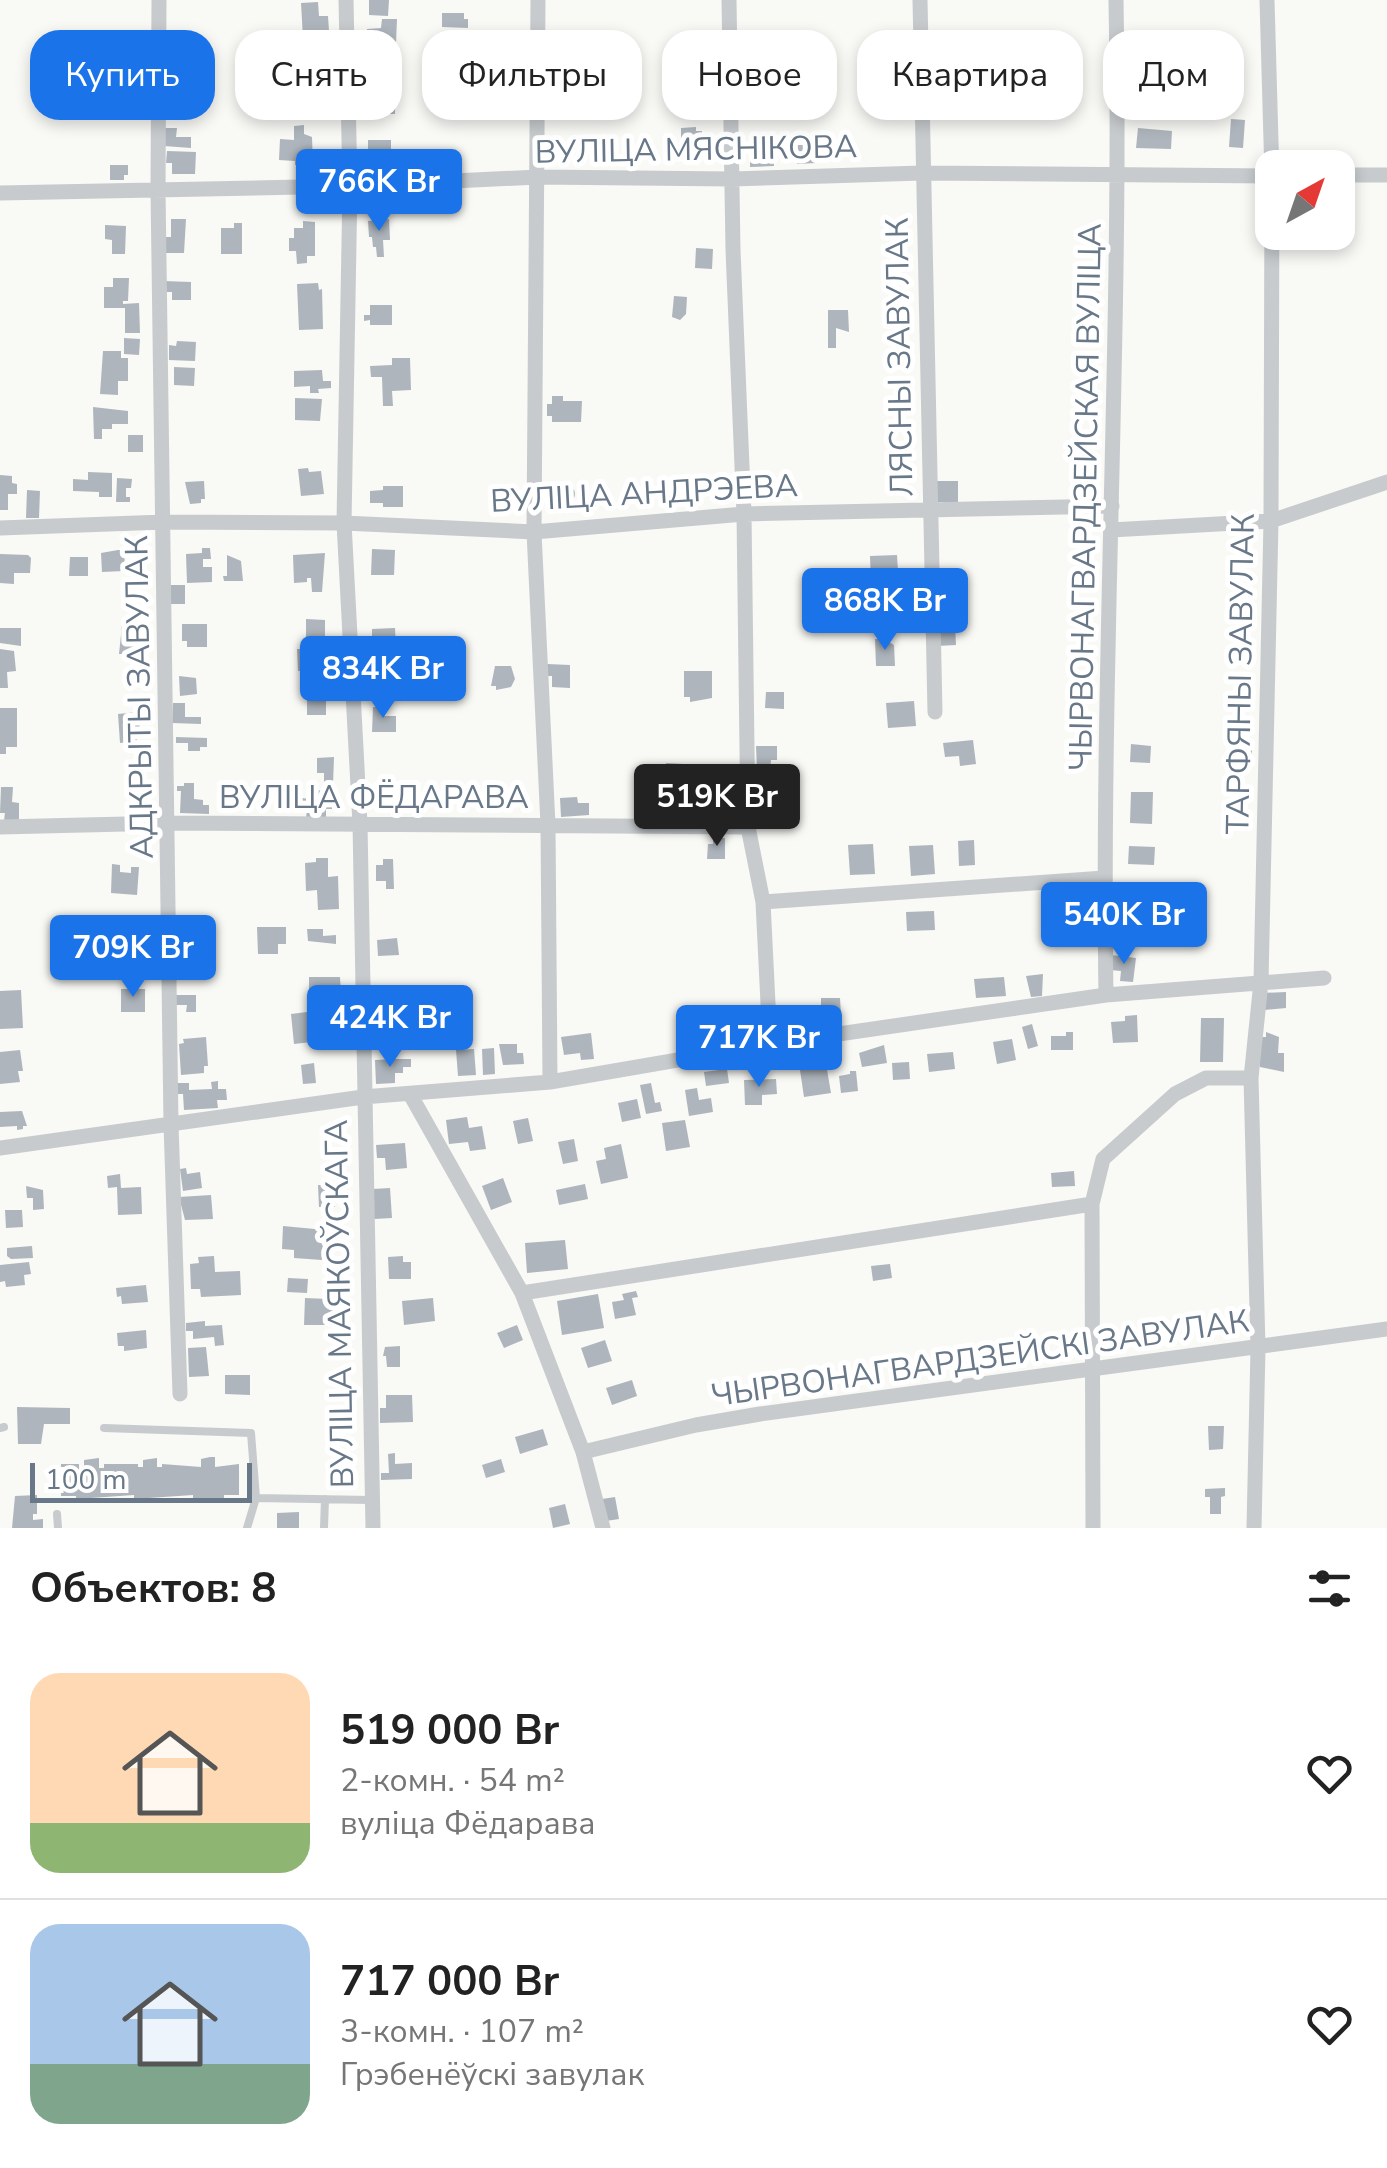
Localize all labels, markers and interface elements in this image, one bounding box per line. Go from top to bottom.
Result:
chip: Купить [30,30,215,120]
chip: Снять [235,30,402,120]
chip: Фильтры [422,30,642,120]
chip: Новое [662,30,837,120]
chip: Квартира [857,30,1083,120]
chip: Дом [1103,30,1244,120]
street label: ВУЛІЦА МЯСНІКОВА [534,125,858,174]
pin: 766K Br [287,149,471,234]
north arrow [1255,150,1355,250]
map controls [1255,150,1355,250]
text: 766K Br [318,160,440,203]
street label: ЛЯСНЫ ЗАВУЛАК [876,217,923,497]
street label: ЧЫРВОНАГВАРДЗЕЙСКАЯ ВУЛІЦА [1059,223,1112,771]
street label: ВУЛІЦА АНДРЭЕВА [489,464,799,523]
street label: ТАРФЯНЫ ЗАВУЛАК [1216,513,1265,835]
street label: АДКРЫТЫ ЗАВУЛАК [115,534,164,859]
pin: 868K Br [793,568,977,653]
text: 868K Br [824,579,946,622]
pin: 834K Br [291,636,475,721]
text: 834K Br [322,647,444,690]
pin: 519K Br [625,764,809,849]
text: 519K Br [656,775,778,818]
street label: ВУЛІЦА ФЁДАРАВА [219,776,529,819]
pin: 540K Br [1032,882,1216,967]
text: 540K Br [1063,893,1185,936]
pin: 709K Br [41,915,225,1000]
text: 709K Br [72,926,194,969]
pin: 424K Br [298,985,482,1070]
text: 424K Br [329,996,451,1039]
pin: 717K Br [667,1005,851,1090]
text: 717K Br [698,1016,820,1059]
street label: ВУЛІЦА МАЯКОЎСКАГА [315,1119,364,1489]
street label: ЧЫРВОНАГВАРДЗЕЙСКІ ЗАВУЛАК [709,1299,1252,1418]
scale bar [30,1458,252,1502]
text: 100 m [45,1461,127,1499]
text: Объектов: 8 [30,1560,276,1617]
icon: filters [1302,1561,1357,1616]
text: 519 000 Br [340,1702,559,1759]
icon: home [110,1713,230,1833]
icon: heart [1302,1746,1357,1801]
text: 2-комн. · 54 m² [340,1759,565,1802]
text: вуліца Фёдарава [340,1802,596,1845]
text: 717 000 Br [340,1953,559,2010]
icon: home [110,1964,230,2084]
icon: heart [1302,1997,1357,2052]
text: 3-комн. · 107 m² [340,2010,584,2053]
text: Грэбенёўскі завулак [340,2053,644,2096]

